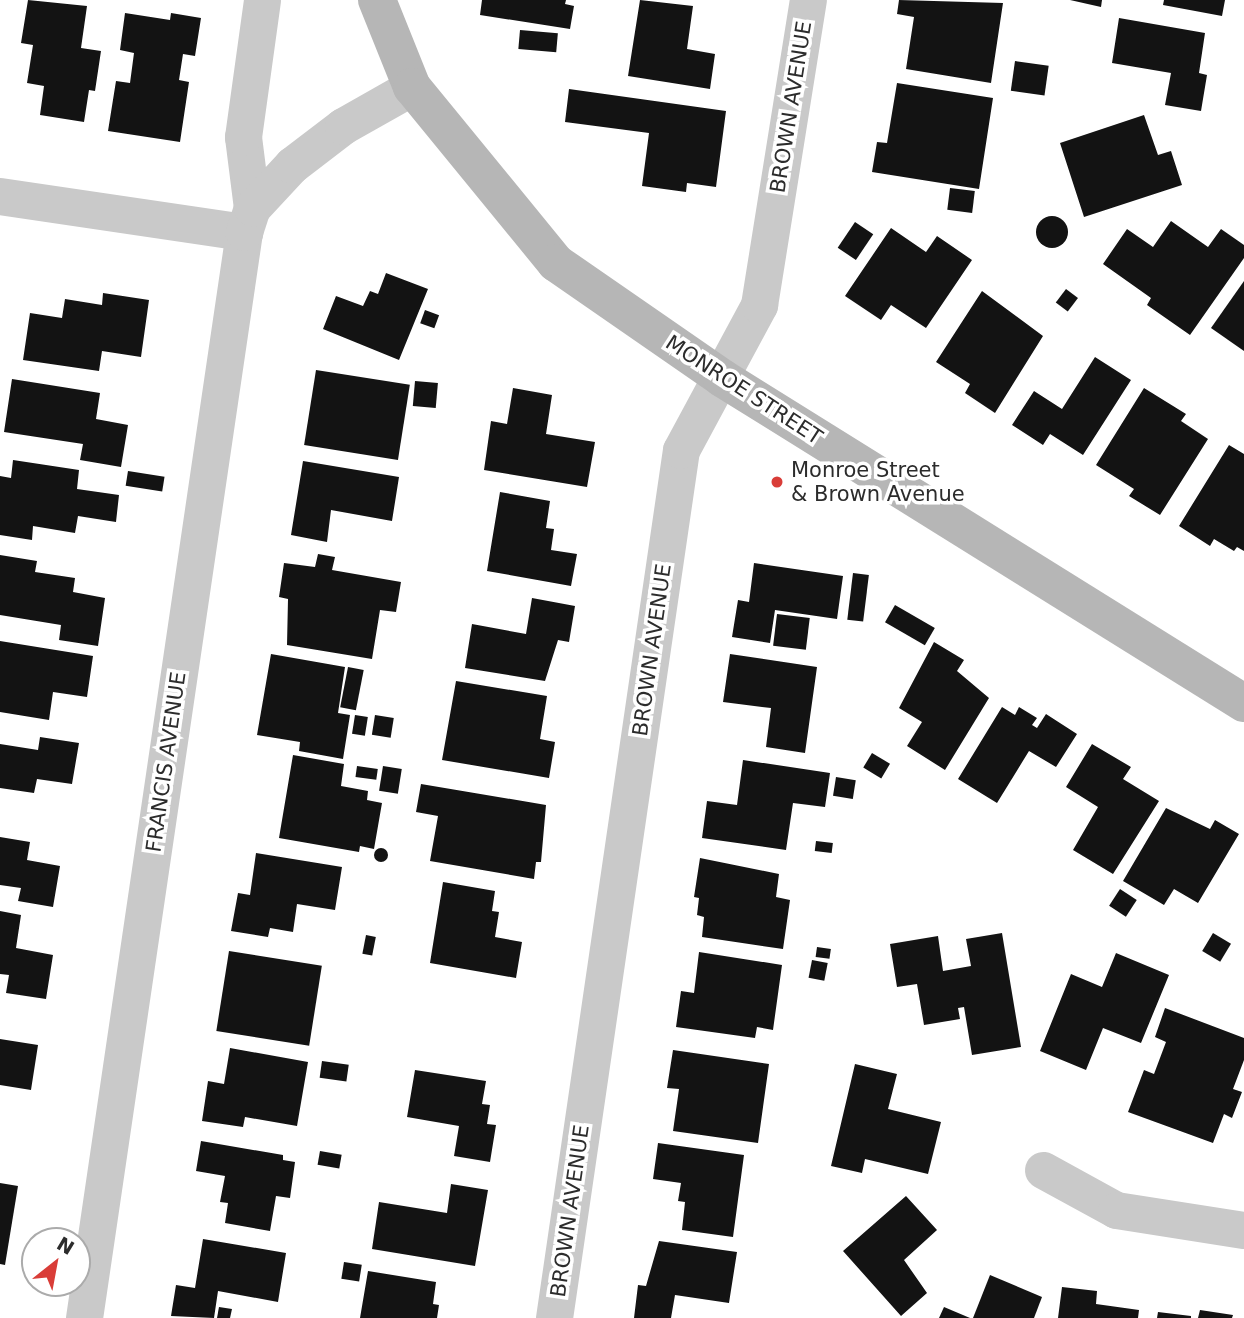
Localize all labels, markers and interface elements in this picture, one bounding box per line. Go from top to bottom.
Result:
street label: BROWN AVENUE [765,19,817,195]
street label: MONROE STREET [661,330,827,450]
place label: Monroe Street & Brown Avenue [791,457,965,507]
marker: Monroe Street & Brown Avenue [769,474,785,490]
street label: BROWN AVENUE [627,562,677,738]
street label: FRANCIS AVENUE [141,670,191,854]
street label: BROWN AVENUE [545,1123,595,1299]
north arrow [21,1227,91,1297]
text: N [53,1232,78,1259]

